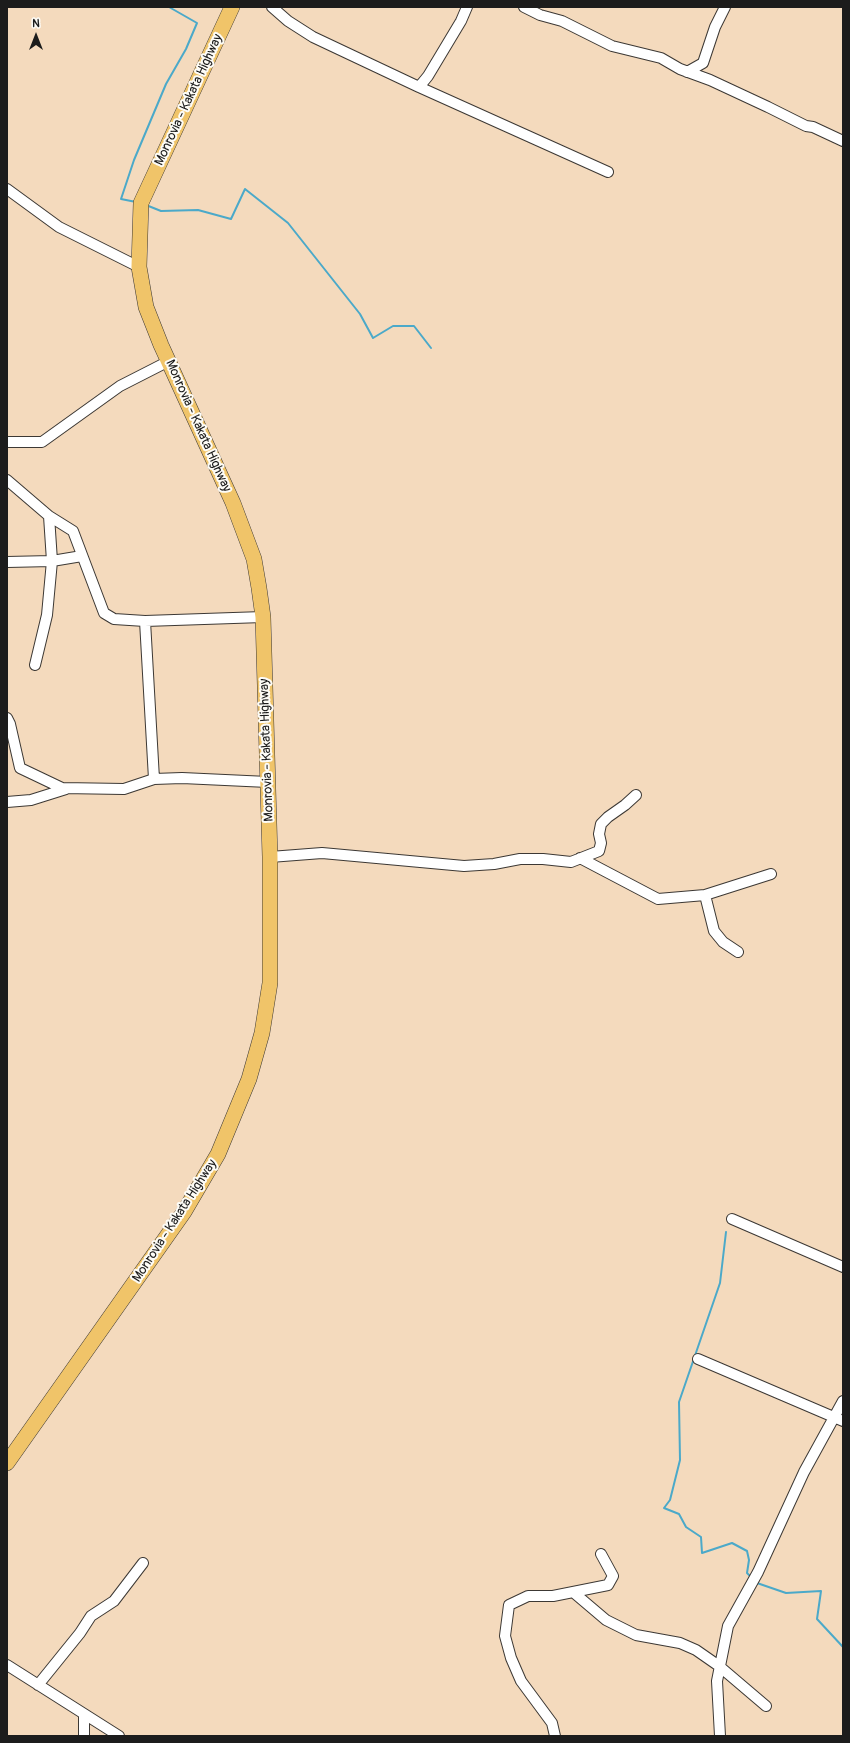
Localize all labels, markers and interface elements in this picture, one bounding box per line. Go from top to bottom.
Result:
north arrow [16,16,56,56]
text: N [32,17,40,30]
street label: Monrovia - Kakata Highway [152,32,226,168]
street label: Monrovia - Kakata Highway [162,357,234,495]
street label: Monrovia - Kakata Highway [257,678,277,822]
street label: Monrovia - Kakata Highway [129,1157,221,1285]

